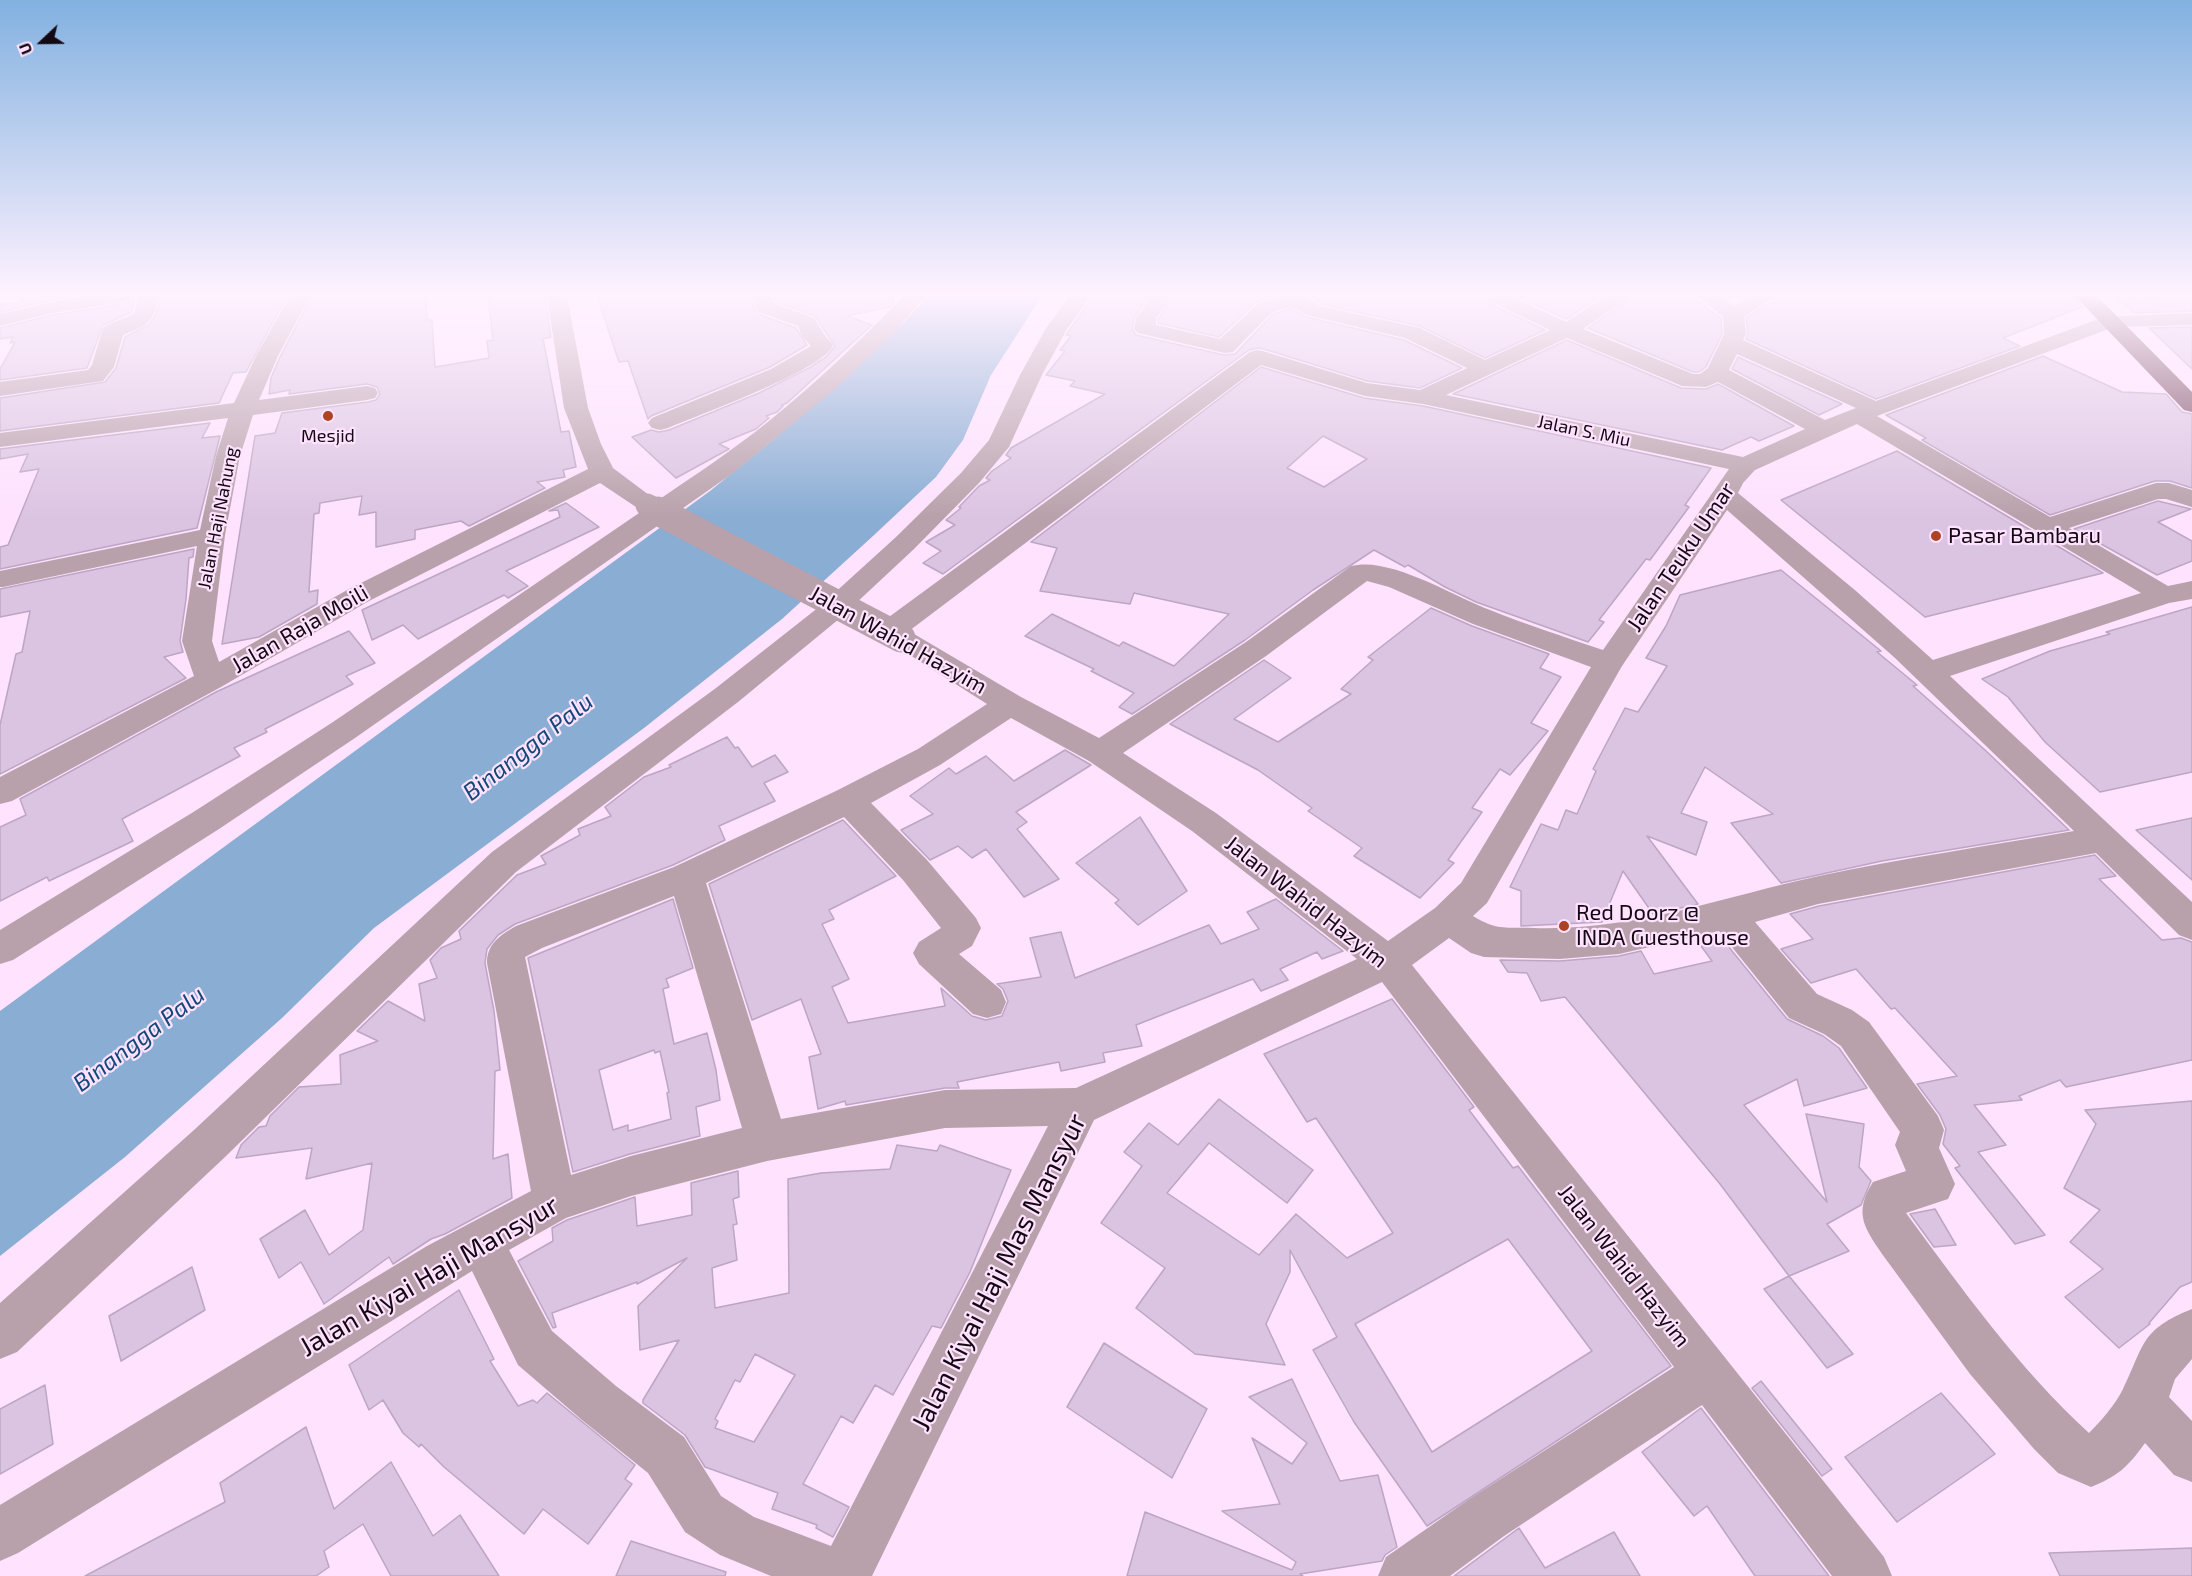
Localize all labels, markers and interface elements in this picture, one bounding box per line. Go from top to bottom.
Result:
north arrow [12,12,72,72]
text: U [14,40,36,58]
marker: Mesjid [321,409,335,423]
street label: Jalan S. Miu [1536,411,1632,451]
place label: Mesjid [301,425,355,447]
street label: Jalan Haji Nahung [194,445,242,591]
street label: Jalan Teuku Umar [1621,477,1741,637]
place label: Pasar Bambaru [1948,523,2101,549]
marker: Pasar Bambaru [1929,529,1943,543]
street label: Jalan Raja Moili [227,579,373,679]
street label: Jalan Wahid Hazyim [805,580,991,700]
water label: Binangga Palu [457,687,599,807]
street label: Jalan Wahid Hazyim [1220,830,1392,974]
place label: Red Doorz @ INDA Guesthouse [1576,900,1749,951]
marker: Red Doorz @ INDA Guesthouse [1557,919,1571,933]
water label: Binangga Palu [67,980,211,1098]
street label: Jalan Kiyai Haji Mas Mansyur [905,1108,1093,1436]
street label: Jalan Wahid Hazyim [1552,1180,1696,1352]
street label: Jalan Kiyai Haji Mansyur [294,1189,564,1363]

